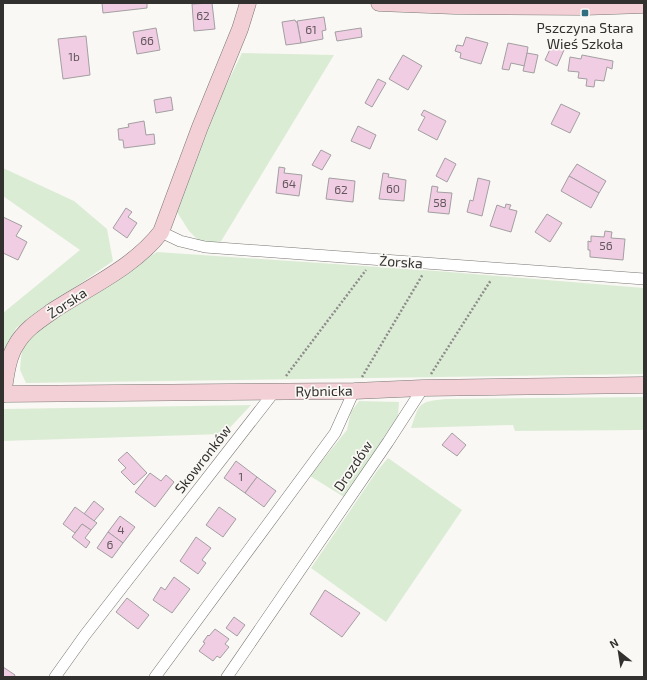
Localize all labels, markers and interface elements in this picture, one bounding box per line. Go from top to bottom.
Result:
house number: 62 [196,8,210,22]
marker: Pszczyna Stara Wieś Szkoła [580,8,590,18]
place label: Pszczyna Stara Wieś Szkoła [537,19,633,52]
house number: 61 [305,22,317,36]
house number: 66 [140,33,154,47]
house number: 1b [68,49,80,63]
house number: 64 [282,176,296,190]
house number: 60 [386,181,400,195]
house number: 62 [334,182,348,196]
house number: 58 [433,195,447,209]
house number: 56 [599,238,613,252]
street label: Żorska [379,252,423,271]
street label: Żorska [44,284,90,322]
street label: Rybnicka [295,382,353,399]
street label: Skowronków [171,421,235,496]
street label: Drozdów [330,437,376,494]
house number: 1 [239,469,243,483]
house number: 4 [117,522,125,536]
house number: 6 [107,537,114,551]
north arrow [599,632,639,672]
text: N [607,635,620,651]

